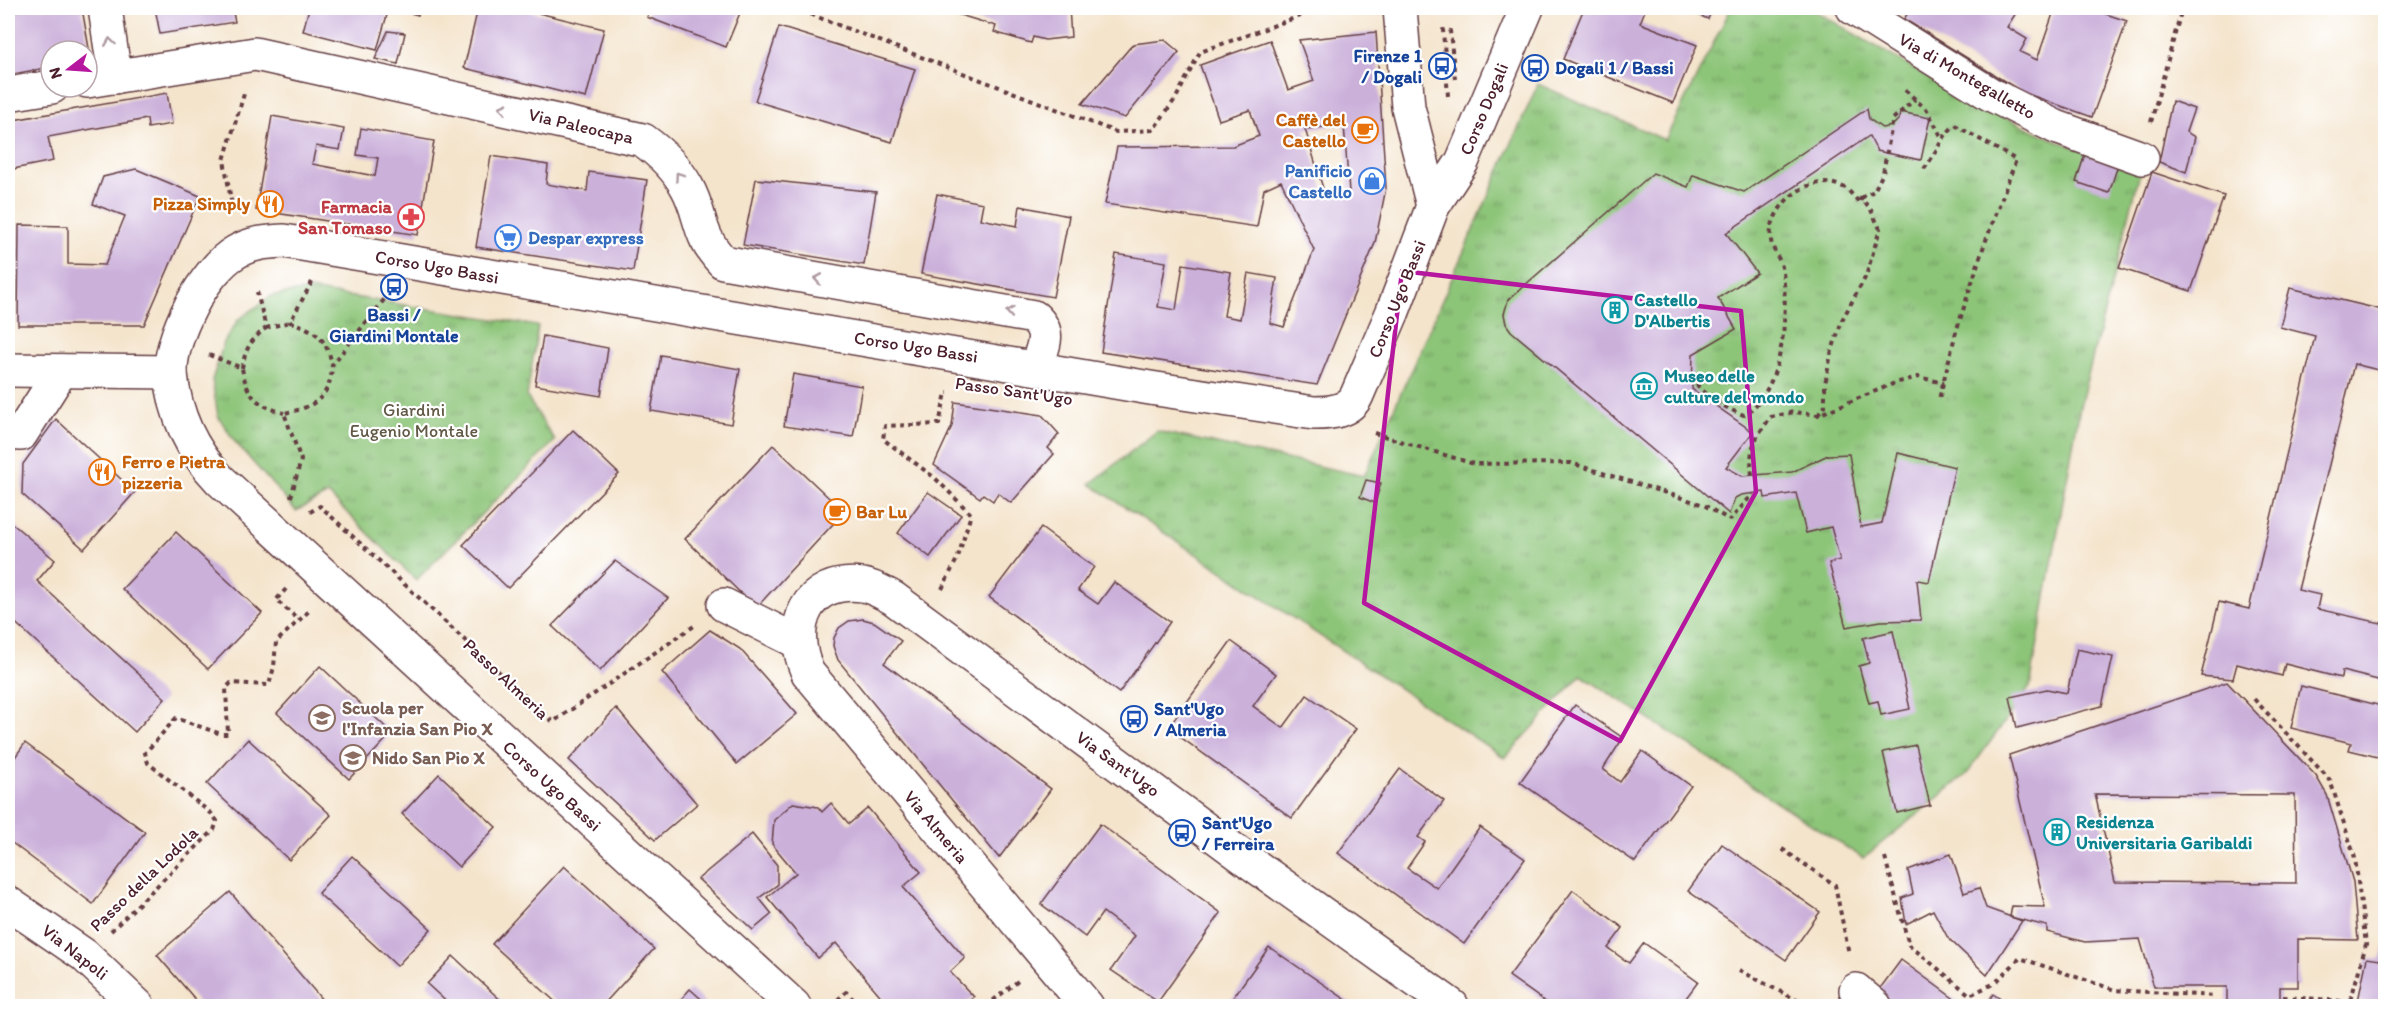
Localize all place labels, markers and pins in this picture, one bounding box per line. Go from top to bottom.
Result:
place label: Firenze 1 / Dogali [1353,45,1423,88]
bus stop icon: Firenze 1 / Dogali [1427,51,1457,81]
bus stop icon: Dogali 1 / Bassi [1520,53,1550,83]
place label: Dogali 1 / Bassi [1555,57,1674,79]
place label: Caffè del Castello [1276,109,1347,152]
cafe icon: Caffè del Castello [1350,115,1380,145]
place label: Panificio Castello [1285,160,1352,203]
shop icon: Panificio Castello [1357,166,1387,196]
restaurant icon: Pizza Simply [255,189,285,219]
place label: Pizza Simply [153,193,250,215]
place label: Farmacia San Tomaso [298,196,393,239]
pharmacy icon: Farmacia San Tomaso [396,202,426,232]
supermarket icon: Despar express [493,223,523,253]
place label: Despar express [528,227,644,249]
bus stop icon: Bassi / Giardini Montale [379,272,409,302]
place label: Castello D'Albertis [1634,289,1710,332]
building icon: Castello D'Albertis [1600,295,1630,325]
place label: Bassi / Giardini Montale [329,304,459,347]
place label: Museo delle culture del mondo [1664,365,1804,408]
museum icon: Museo delle culture del mondo [1629,371,1659,401]
place label: Ferro e Pietra pizzeria [121,451,226,494]
restaurant icon: Ferro e Pietra pizzeria [87,457,117,487]
cafe icon: Bar Lu [822,497,852,527]
place label: Bar Lu [856,501,907,523]
place label: Scuola per l'Infanzia San Pio X [342,697,493,740]
place label: Sant'Ugo / Almeria [1153,698,1227,741]
school or university icon: Scuola per l'Infanzia San Pio X [307,703,337,733]
bus stop icon: Sant'Ugo / Almeria [1119,704,1149,734]
school or university icon: Nido San Pio X [338,743,368,773]
place label: Nido San Pio X [372,747,485,769]
place label: Residenza Universitaria Garibaldi [2076,811,2252,854]
place label: Sant'Ugo / Ferreira [1201,812,1275,855]
building icon: Residenza Universitaria Garibaldi [2042,817,2072,847]
bus stop icon: Sant'Ugo / Ferreira [1167,818,1197,848]

